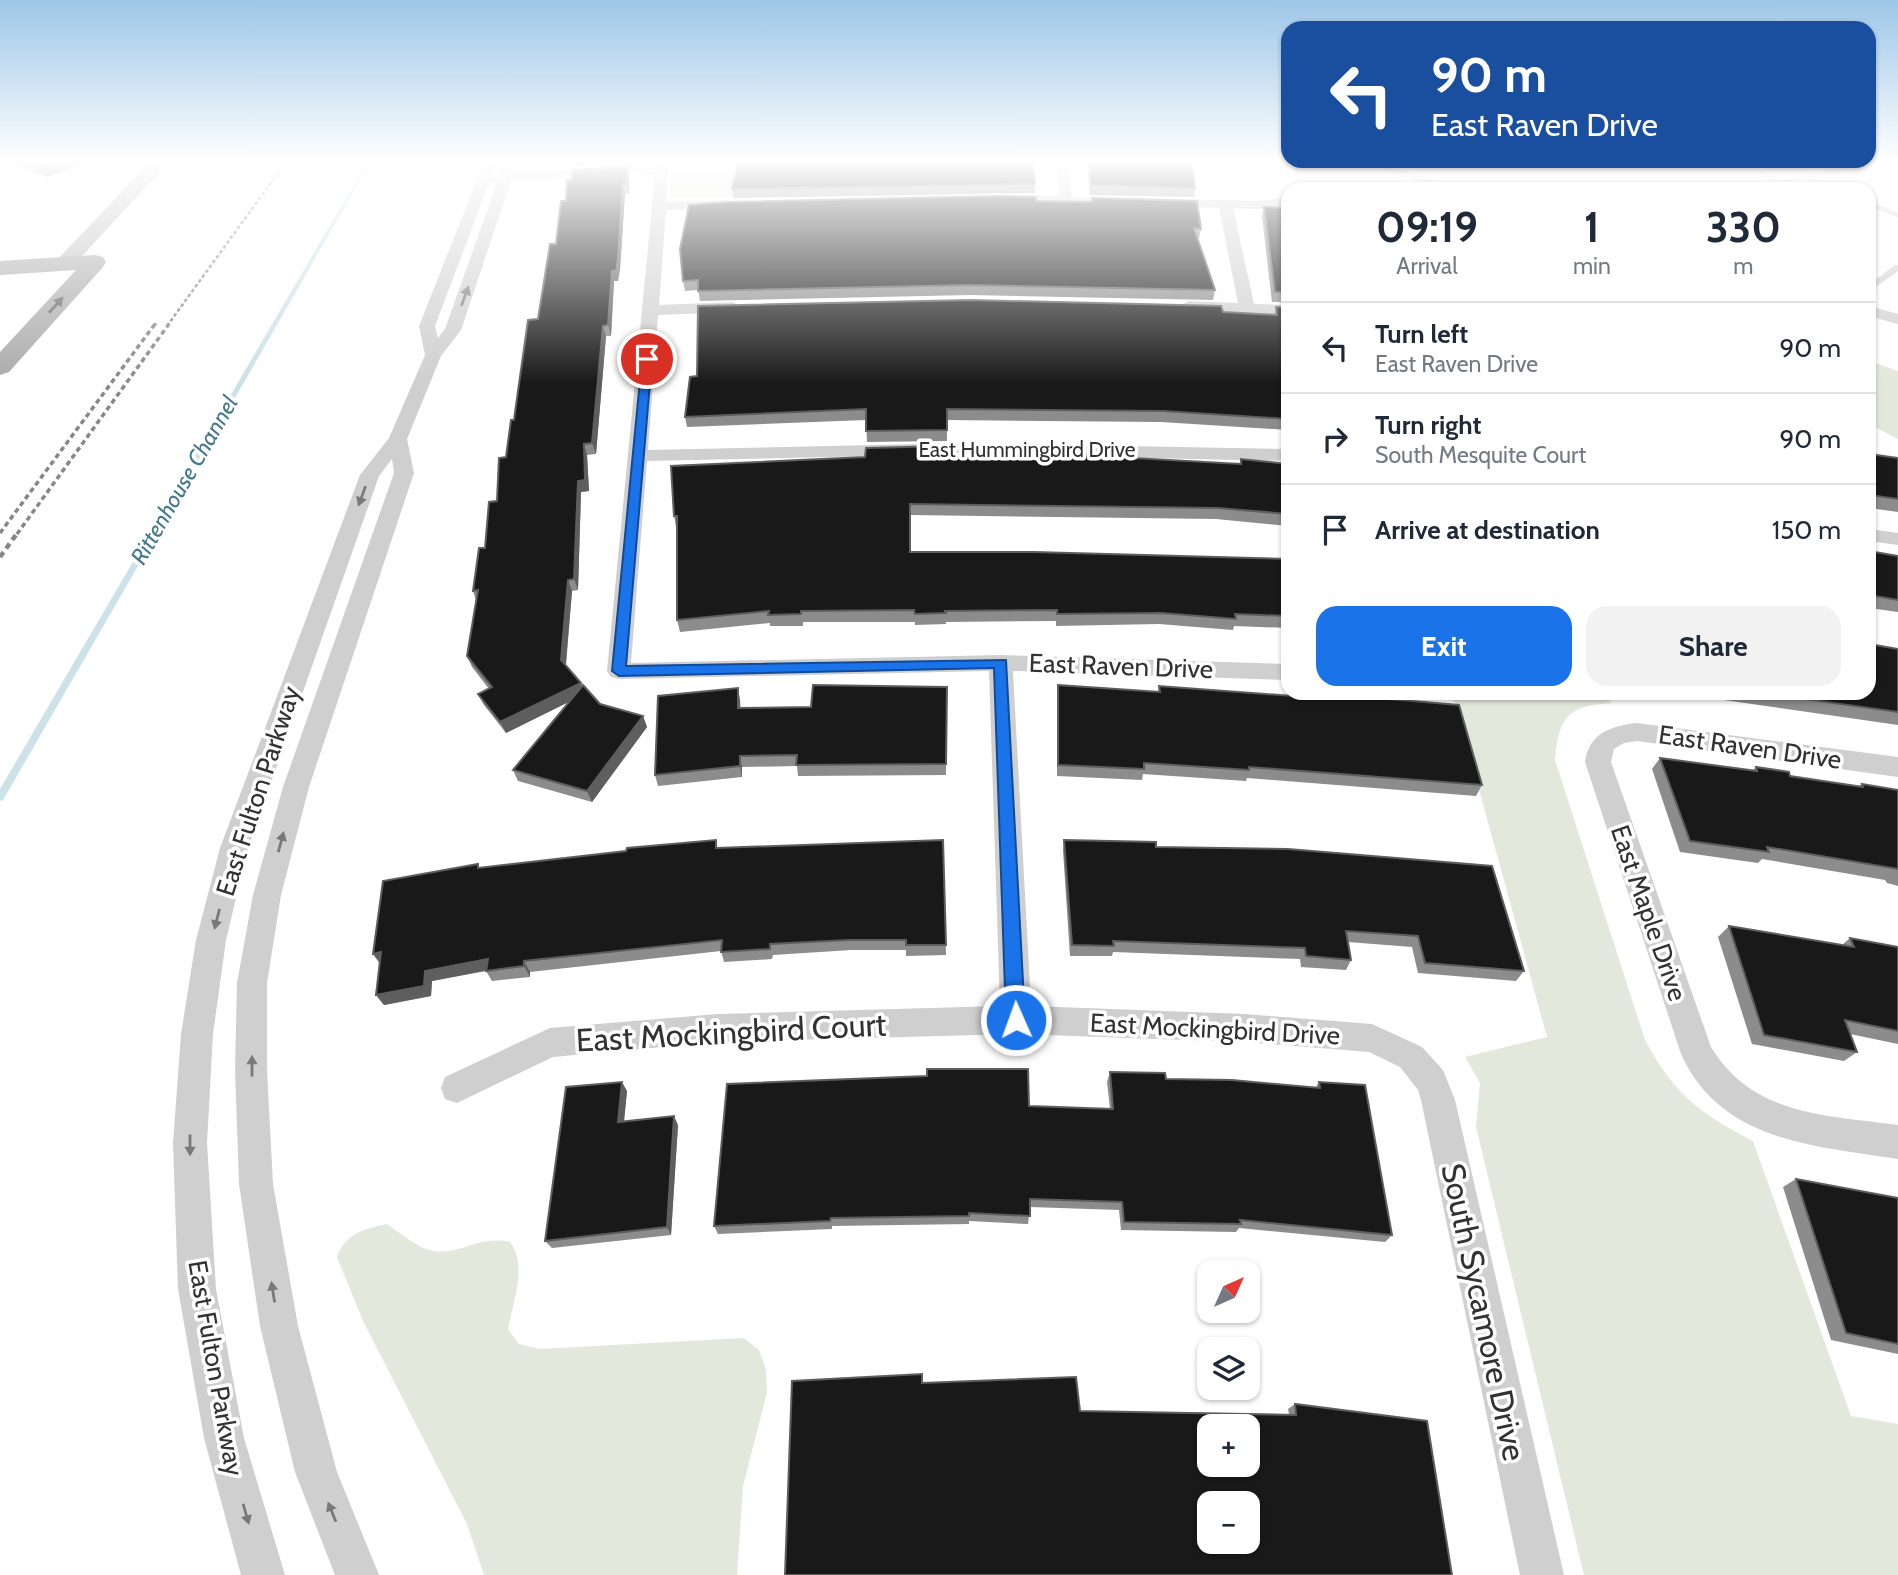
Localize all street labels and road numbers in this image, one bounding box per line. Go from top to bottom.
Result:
street label: East Hummingbird Drive [918,437,1136,462]
street label: East Raven Drive [1028,647,1214,685]
street label: East Fulton Parkway [209,682,307,900]
street label: East Raven Drive [1656,718,1844,776]
street label: East Maple Drive [1604,821,1694,1005]
street label: East Mockingbird Court [575,1004,887,1060]
street label: East Mockingbird Drive [1089,1006,1341,1052]
street label: South Sycamore Drive [1433,1160,1535,1464]
street label: East Fulton Parkway [181,1258,251,1478]

